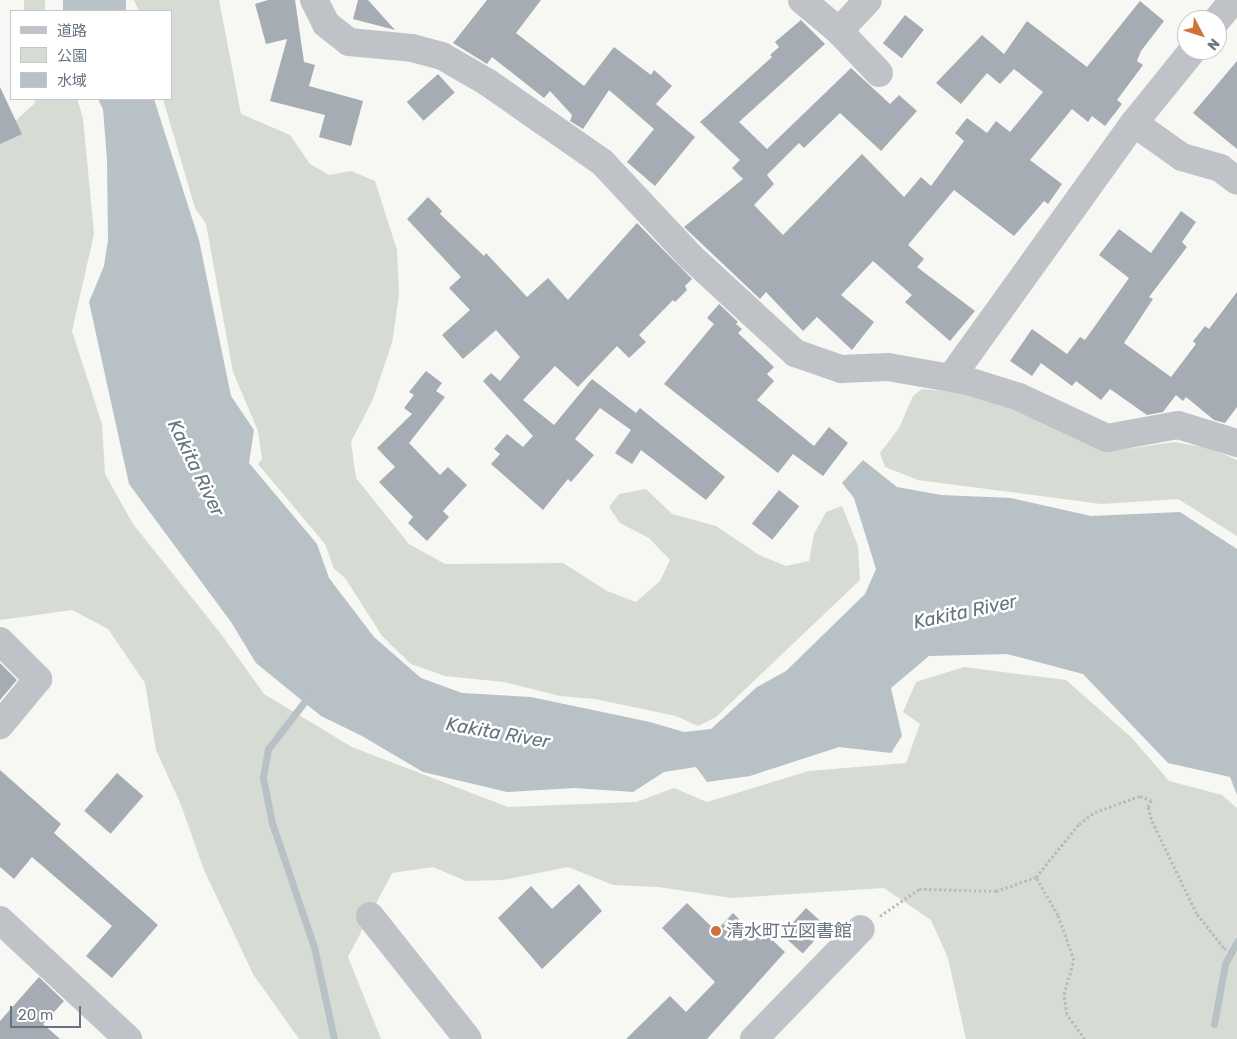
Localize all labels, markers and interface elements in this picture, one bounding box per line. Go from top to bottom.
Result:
legend [10,10,172,100]
north arrow [1177,10,1227,60]
text: 道路 [57,22,87,40]
text: N [1203,35,1223,54]
text: 公園 [57,47,87,65]
text: 水域 [57,72,87,90]
water label: Kakita River [163,416,229,520]
water label: Kakita River [911,590,1019,634]
water label: Kakita River [444,713,552,753]
place label: 清水町立図書館 [726,920,852,942]
marker: 清水町立図書館 [710,925,722,937]
scale bar [12,996,84,1028]
text: 20 m [18,1006,53,1024]

